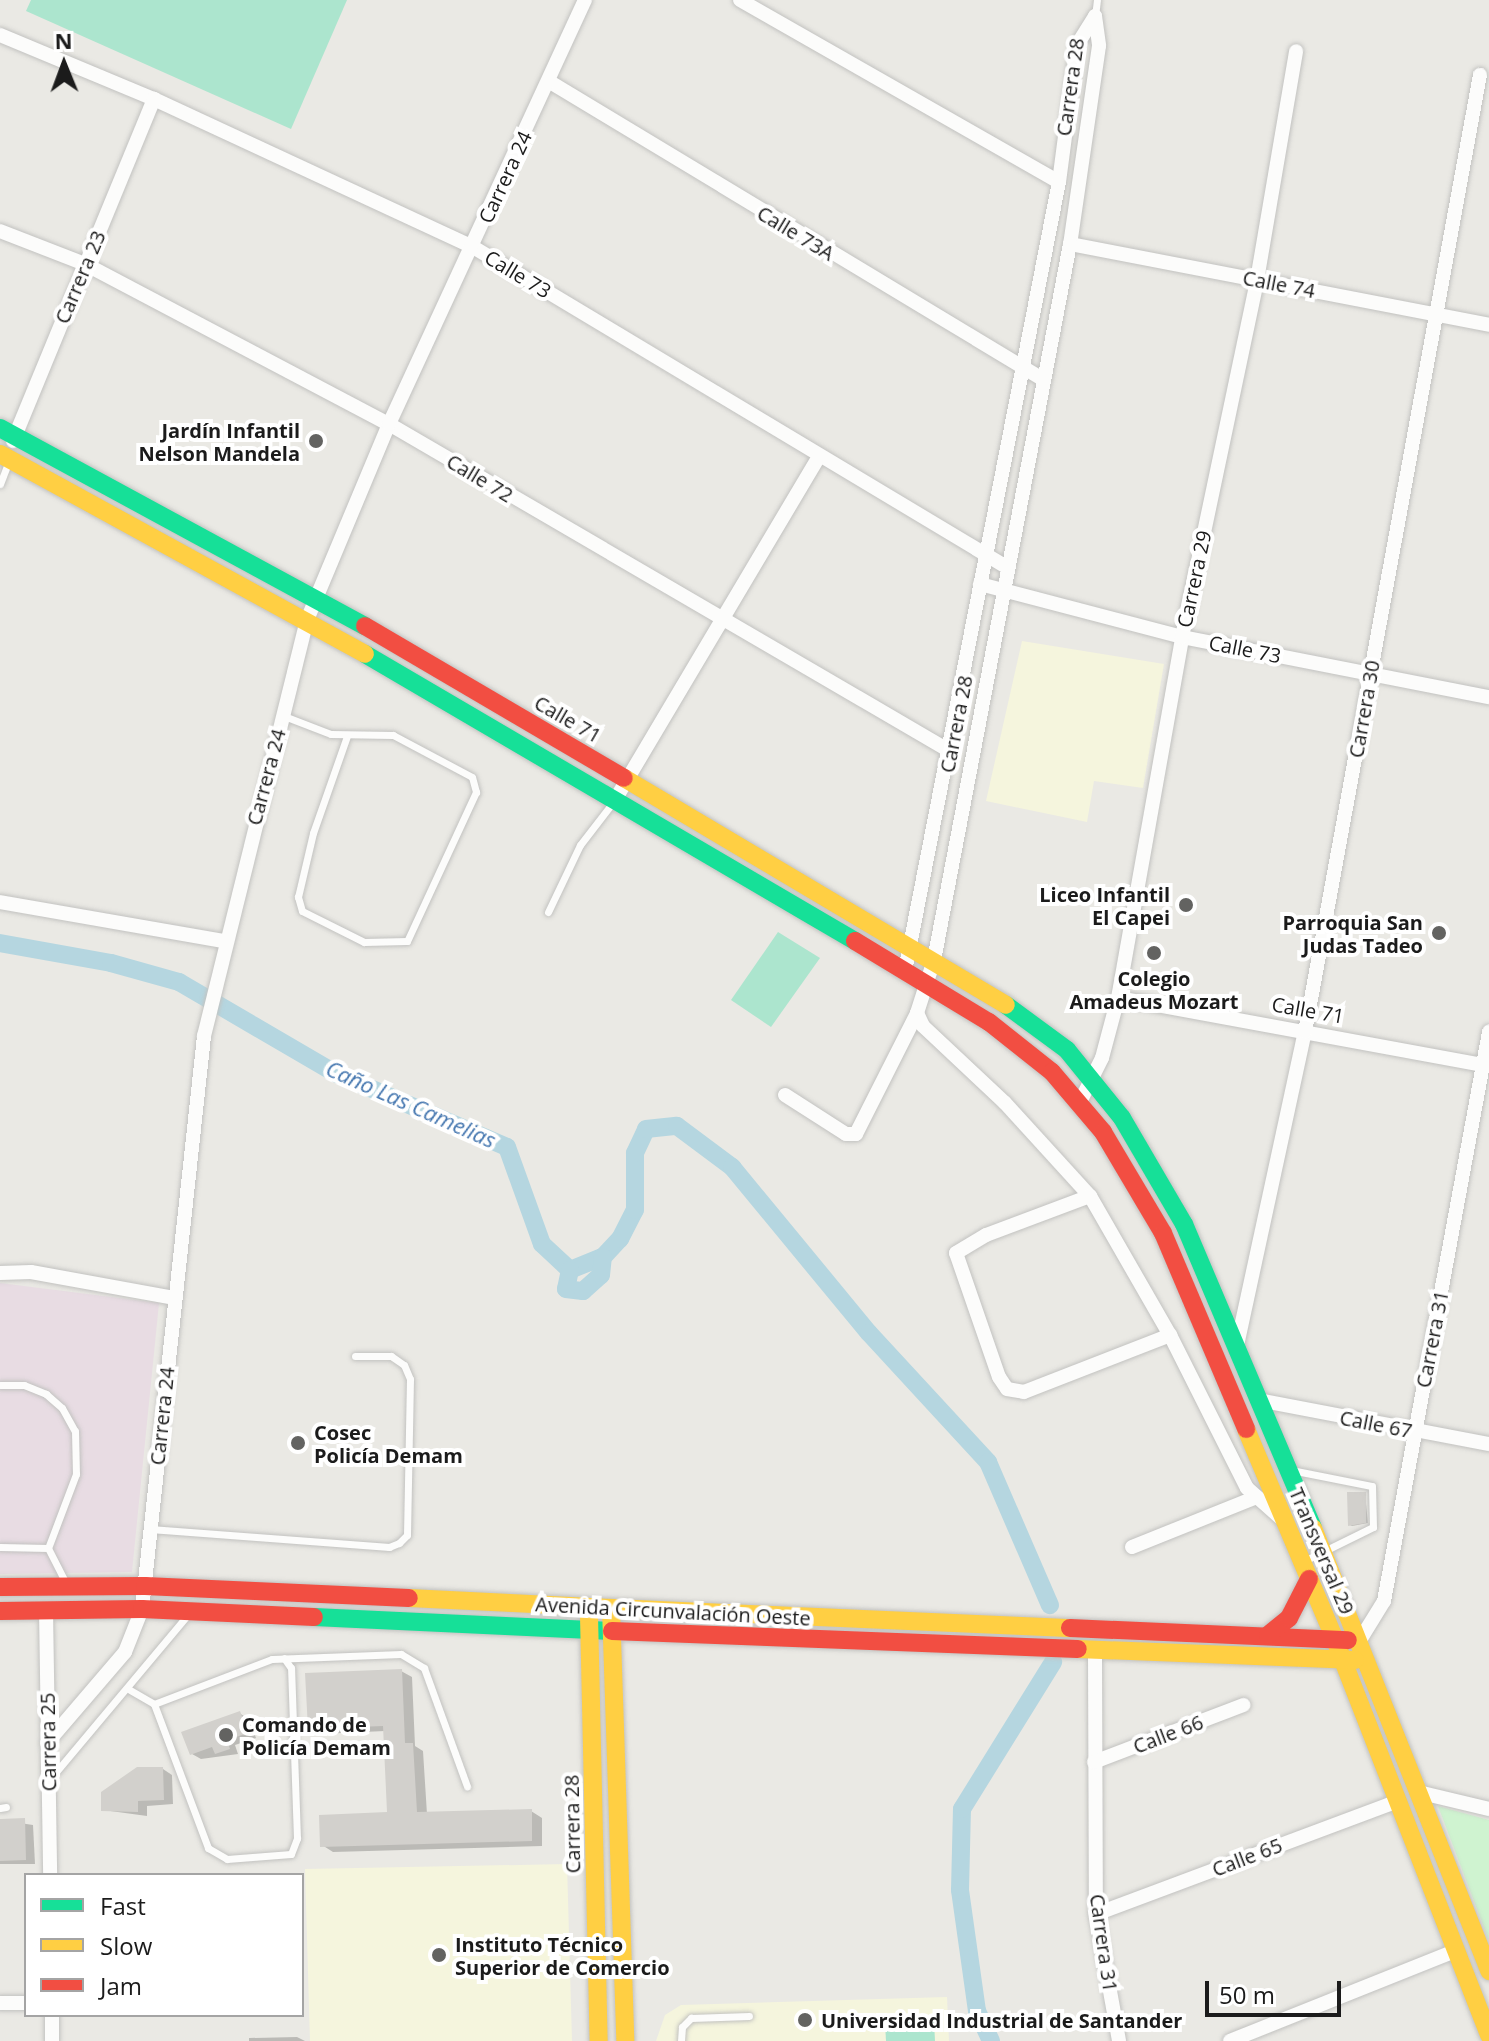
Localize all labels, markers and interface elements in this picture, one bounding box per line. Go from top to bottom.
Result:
north arrow [24,24,104,104]
text: N [54,25,73,55]
street label: Carrera 28 [1051,36,1089,138]
street label: Carrera 24 [473,127,537,227]
street label: Calle 73A [753,201,839,265]
street label: Carrera 23 [50,227,110,327]
street label: Calle 73 [480,245,556,303]
street label: Calle 74 [1241,265,1317,303]
place label: Jardín Infantil Nelson Mandela [138,418,300,465]
marker: Jardín Infantil Nelson Mandela [307,432,325,450]
street label: Calle 72 [442,449,518,507]
street label: Carrera 29 [1172,528,1216,630]
street label: Calle 73 [1207,630,1283,668]
street label: Carrera 30 [1344,658,1384,760]
street label: Carrera 28 [935,673,977,775]
street label: Calle 71 [530,690,606,748]
street label: Carrera 24 [242,726,290,828]
place label: Liceo Infantil El Capei [1039,882,1170,929]
marker: Liceo Infantil El Capei [1177,896,1195,914]
place label: Parroquia San Judas Tadeo [1282,910,1423,957]
marker: Parroquia San Judas Tadeo [1430,924,1448,942]
marker: Colegio Amadeus Mozart [1145,944,1163,962]
place label: Colegio Amadeus Mozart [1069,966,1239,1013]
street label: Calle 71 [1270,992,1346,1028]
water label: Caño Las Camelias [322,1055,500,1153]
street label: Carrera 31 [1411,1288,1453,1390]
street label: Carrera 24 [145,1366,179,1466]
street label: Calle 67 [1338,1405,1414,1443]
place label: Cosec Policía Demam [314,1420,463,1467]
marker: Cosec Policía Demam [289,1434,307,1452]
street label: Transversal 29 [1285,1484,1359,1618]
street label: Avenida Circunvalación Oeste [535,1592,811,1630]
street label: Carrera 25 [35,1692,61,1792]
street label: Calle 66 [1130,1710,1206,1758]
place label: Comando de Policía Demam [242,1712,391,1759]
marker: Comando de Policía Demam [217,1726,235,1744]
street label: Carrera 28 [559,1774,585,1874]
street label: Calle 65 [1209,1833,1285,1881]
legend [24,1873,304,2017]
text: Fast [100,1889,146,1922]
street label: Carrera 31 [1085,1892,1123,1994]
text: Slow [100,1929,152,1962]
place label: Instituto Técnico Superior de Comercio [455,1932,670,1979]
marker: Instituto Técnico Superior de Comercio [430,1946,448,1964]
scale bar [1209,1965,1345,2015]
text: Jam [100,1969,142,2002]
text: 50 m [1219,1978,1275,2011]
place label: Universidad Industrial de Santander [821,2008,1182,2032]
marker: Universidad Industrial de Santander [796,2011,814,2029]

